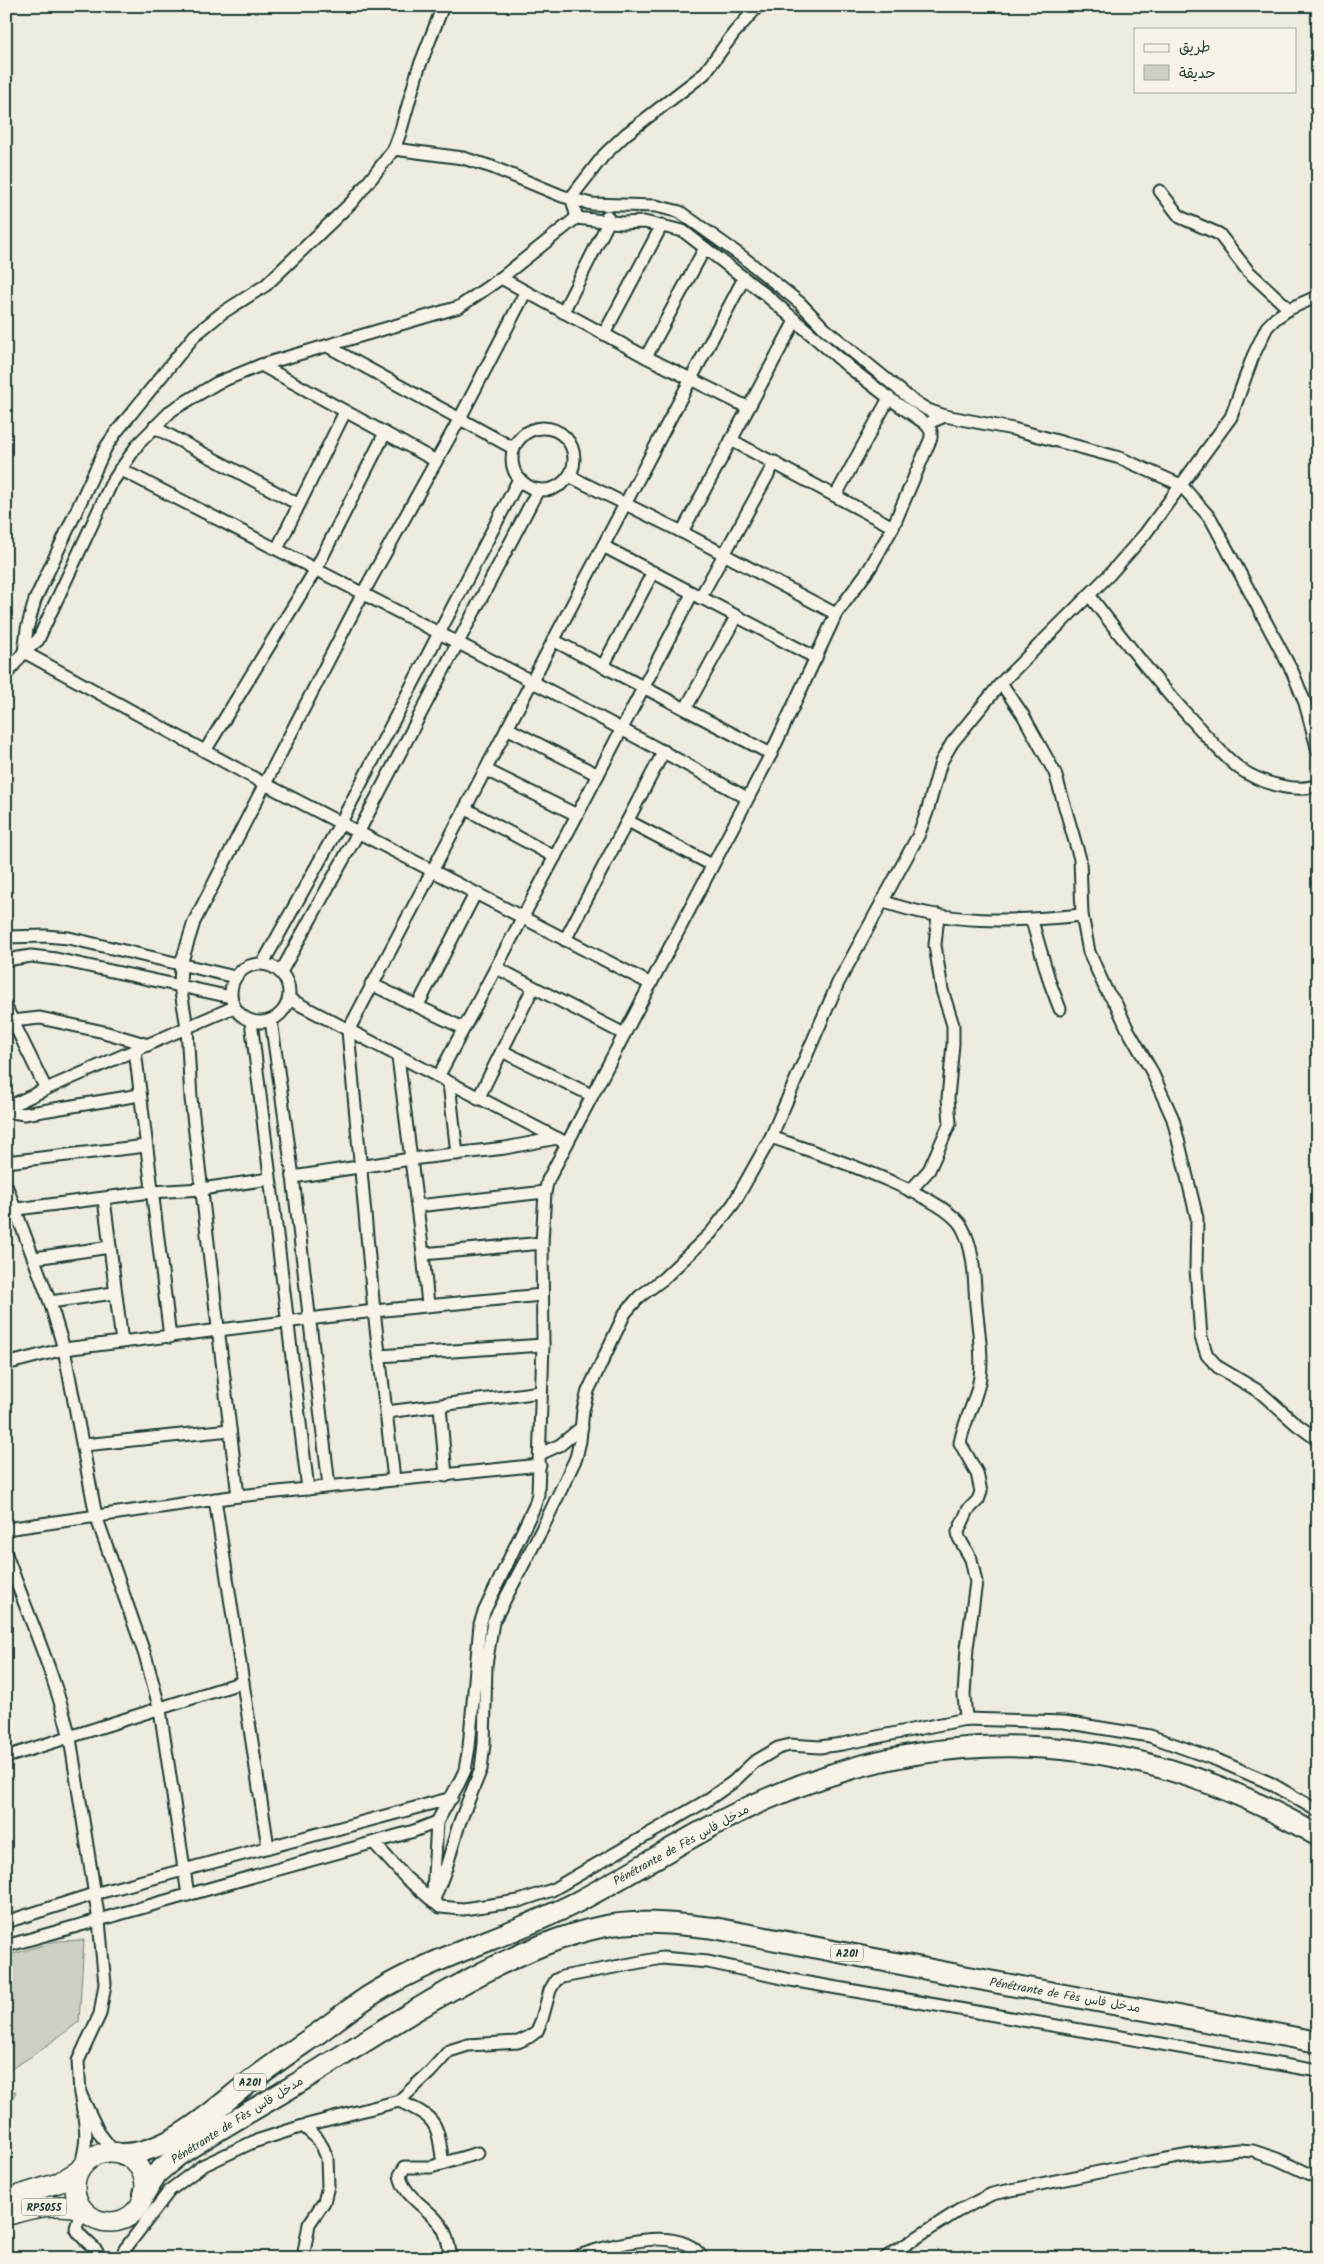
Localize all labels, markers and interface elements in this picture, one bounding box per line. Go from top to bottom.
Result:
legend [1134,28,1296,92]
text: طريق [1179,36,1211,60]
text: حديقة [1179,62,1216,86]
street label: Pénétrante de Fès مدخل فاس [610,1800,753,1891]
road number: A201 [831,1945,863,1962]
street label: Pénétrante de Fès مدخل فاس [988,1973,1142,2018]
street label: Pénétrante de Fès مدخل فاس [167,2072,307,2169]
road number: A201 [234,2074,266,2090]
road number: RP5055 [22,2198,66,2216]

